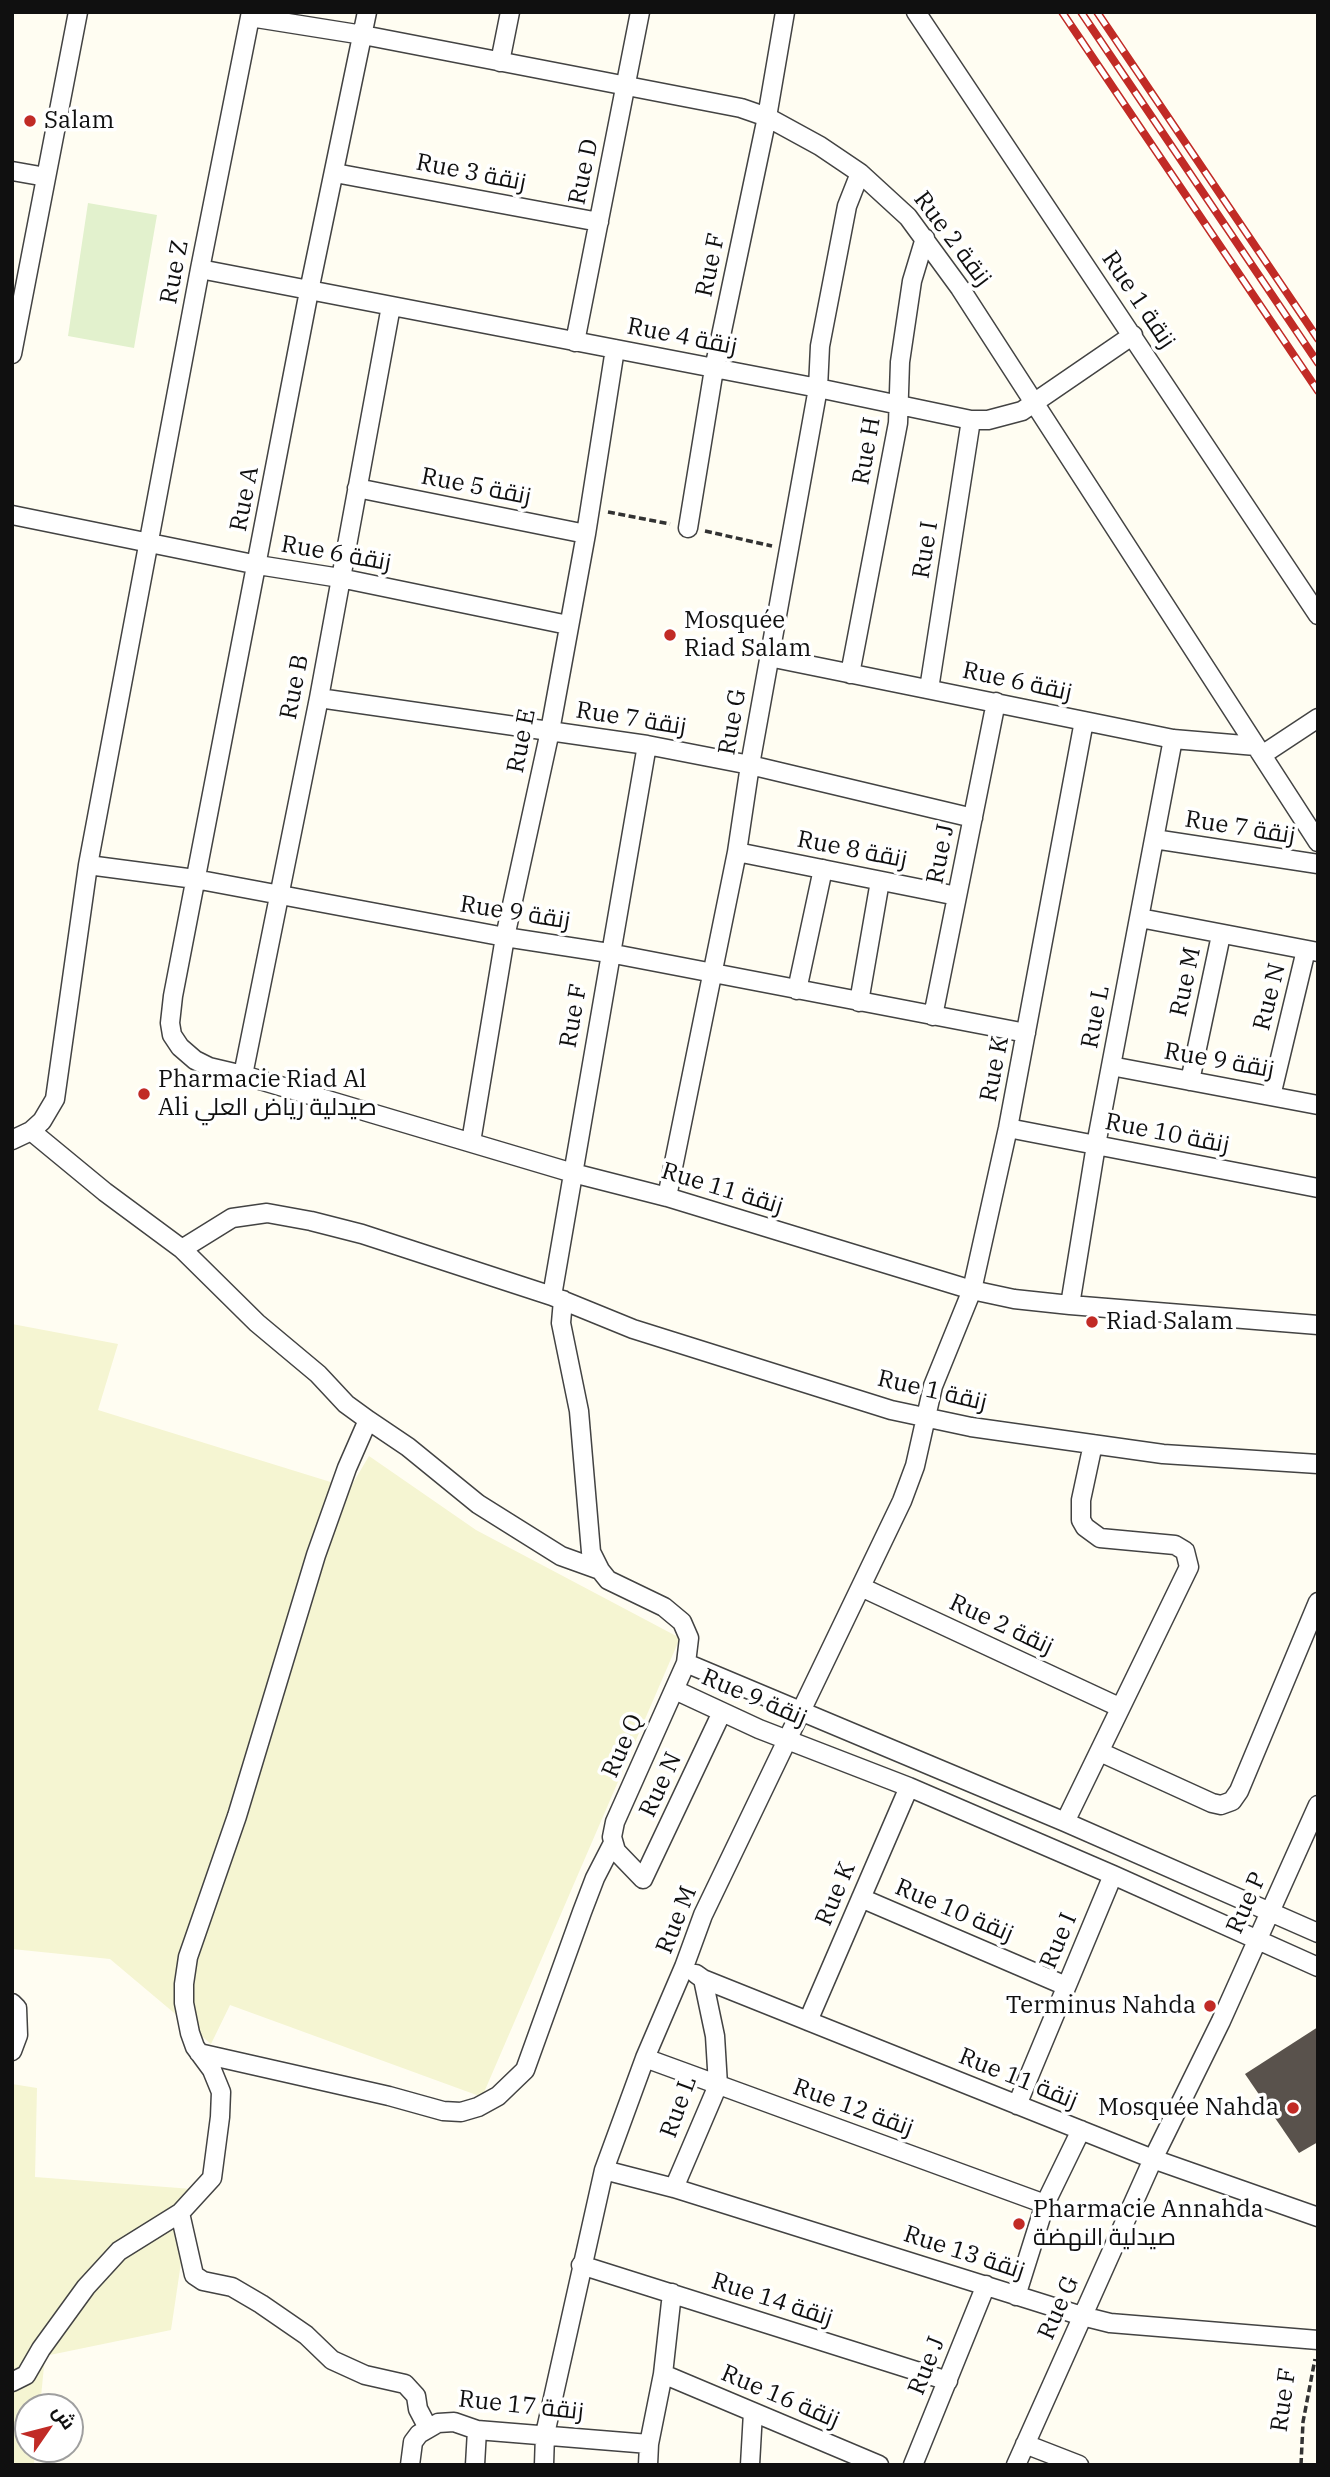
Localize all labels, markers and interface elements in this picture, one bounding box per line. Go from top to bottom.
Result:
place label: Salam [44,107,114,135]
marker: Salam [22,113,38,129]
street label: Rue D [563,137,605,207]
street label: Rue 3 زنقة [414,148,528,198]
street label: Rue 2 زنقة [907,186,997,292]
street label: Rue F [690,231,732,299]
street label: Rue Z [155,238,195,306]
street label: Rue 1 زنقة [1095,246,1181,354]
street label: Rue 4 زنقة [625,312,739,362]
street label: Rue H [847,415,887,487]
street label: Rue 5 زنقة [419,462,533,512]
street label: Rue A [225,464,265,534]
street label: Rue I [907,519,945,581]
street label: Rue 6 زنقة [279,530,393,578]
place label: Mosquée Riad Salam [684,607,811,663]
marker: Mosquée Riad Salam [662,627,678,643]
street label: Rue B [275,652,315,722]
street label: Rue 6 زنقة [960,656,1074,708]
street label: Rue G [713,687,753,757]
street label: Rue 7 زنقة [574,696,688,742]
street label: Rue E [502,707,542,775]
street label: Rue 7 زنقة [1183,805,1297,851]
street label: Rue J [921,822,961,886]
street label: Rue 8 زنقة [795,825,909,875]
street label: Rue 9 زنقة [458,890,572,936]
street label: Rue M [1165,945,1207,1019]
street label: Rue N [1248,961,1292,1033]
street label: Rue F [554,982,594,1050]
street label: Rue L [1076,983,1116,1051]
street label: Rue K [975,1034,1015,1104]
street label: Rue 9 زنقة [1162,1037,1276,1085]
place label: Pharmacie Riad Al Ali صيدلية رياض العلي [158,1066,377,1122]
marker: Pharmacie Riad Al Ali صيدلية رياض العلي [136,1086,152,1102]
street label: Rue 10 زنقة [1103,1108,1231,1160]
street label: Rue 11 زنقة [658,1157,786,1221]
place label: Riad Salam [1106,1308,1233,1336]
marker: Riad Salam [1084,1314,1100,1330]
street label: Rue 1 زنقة [875,1364,989,1418]
street label: Rue 2 زنقة [945,1588,1057,1662]
street label: Rue 9 زنقة [697,1663,811,1733]
street label: Rue Q [596,1710,650,1782]
street label: Rue N [634,1748,688,1822]
street label: Rue K [810,1858,862,1930]
street label: Rue P [1221,1868,1273,1938]
street label: Rue 10 زنقة [891,1873,1017,1949]
street label: Rue M [650,1882,704,1958]
street label: Rue I [1034,1909,1084,1973]
place label: Terminus Nahda [1006,1992,1196,2020]
marker: Terminus Nahda [1202,1998,1218,2014]
street label: Rue 11 زنقة [954,2042,1082,2116]
street label: Rue L [655,2072,703,2142]
street label: Rue 12 زنقة [789,2073,917,2143]
place label: Mosquée Nahda [1098,2094,1279,2122]
marker: Mosquée Nahda [1285,2100,1301,2116]
place label: Pharmacie Annahda صيدلية النهضة [1033,2196,1264,2252]
marker: Pharmacie Annahda صيدلية النهضة [1011,2216,1027,2232]
street label: Rue 13 زنقة [900,2220,1028,2286]
street label: Rue 14 زنقة [708,2267,836,2333]
street label: Rue G [1032,2272,1086,2344]
street label: Rue J [902,2333,952,2399]
street label: Rue 16 زنقة [717,2359,843,2435]
street label: Rue F [1265,2366,1303,2434]
street label: Rue 17 زنقة [457,2385,585,2427]
north arrow [14,2393,84,2463]
text: ش [48,2400,81,2434]

